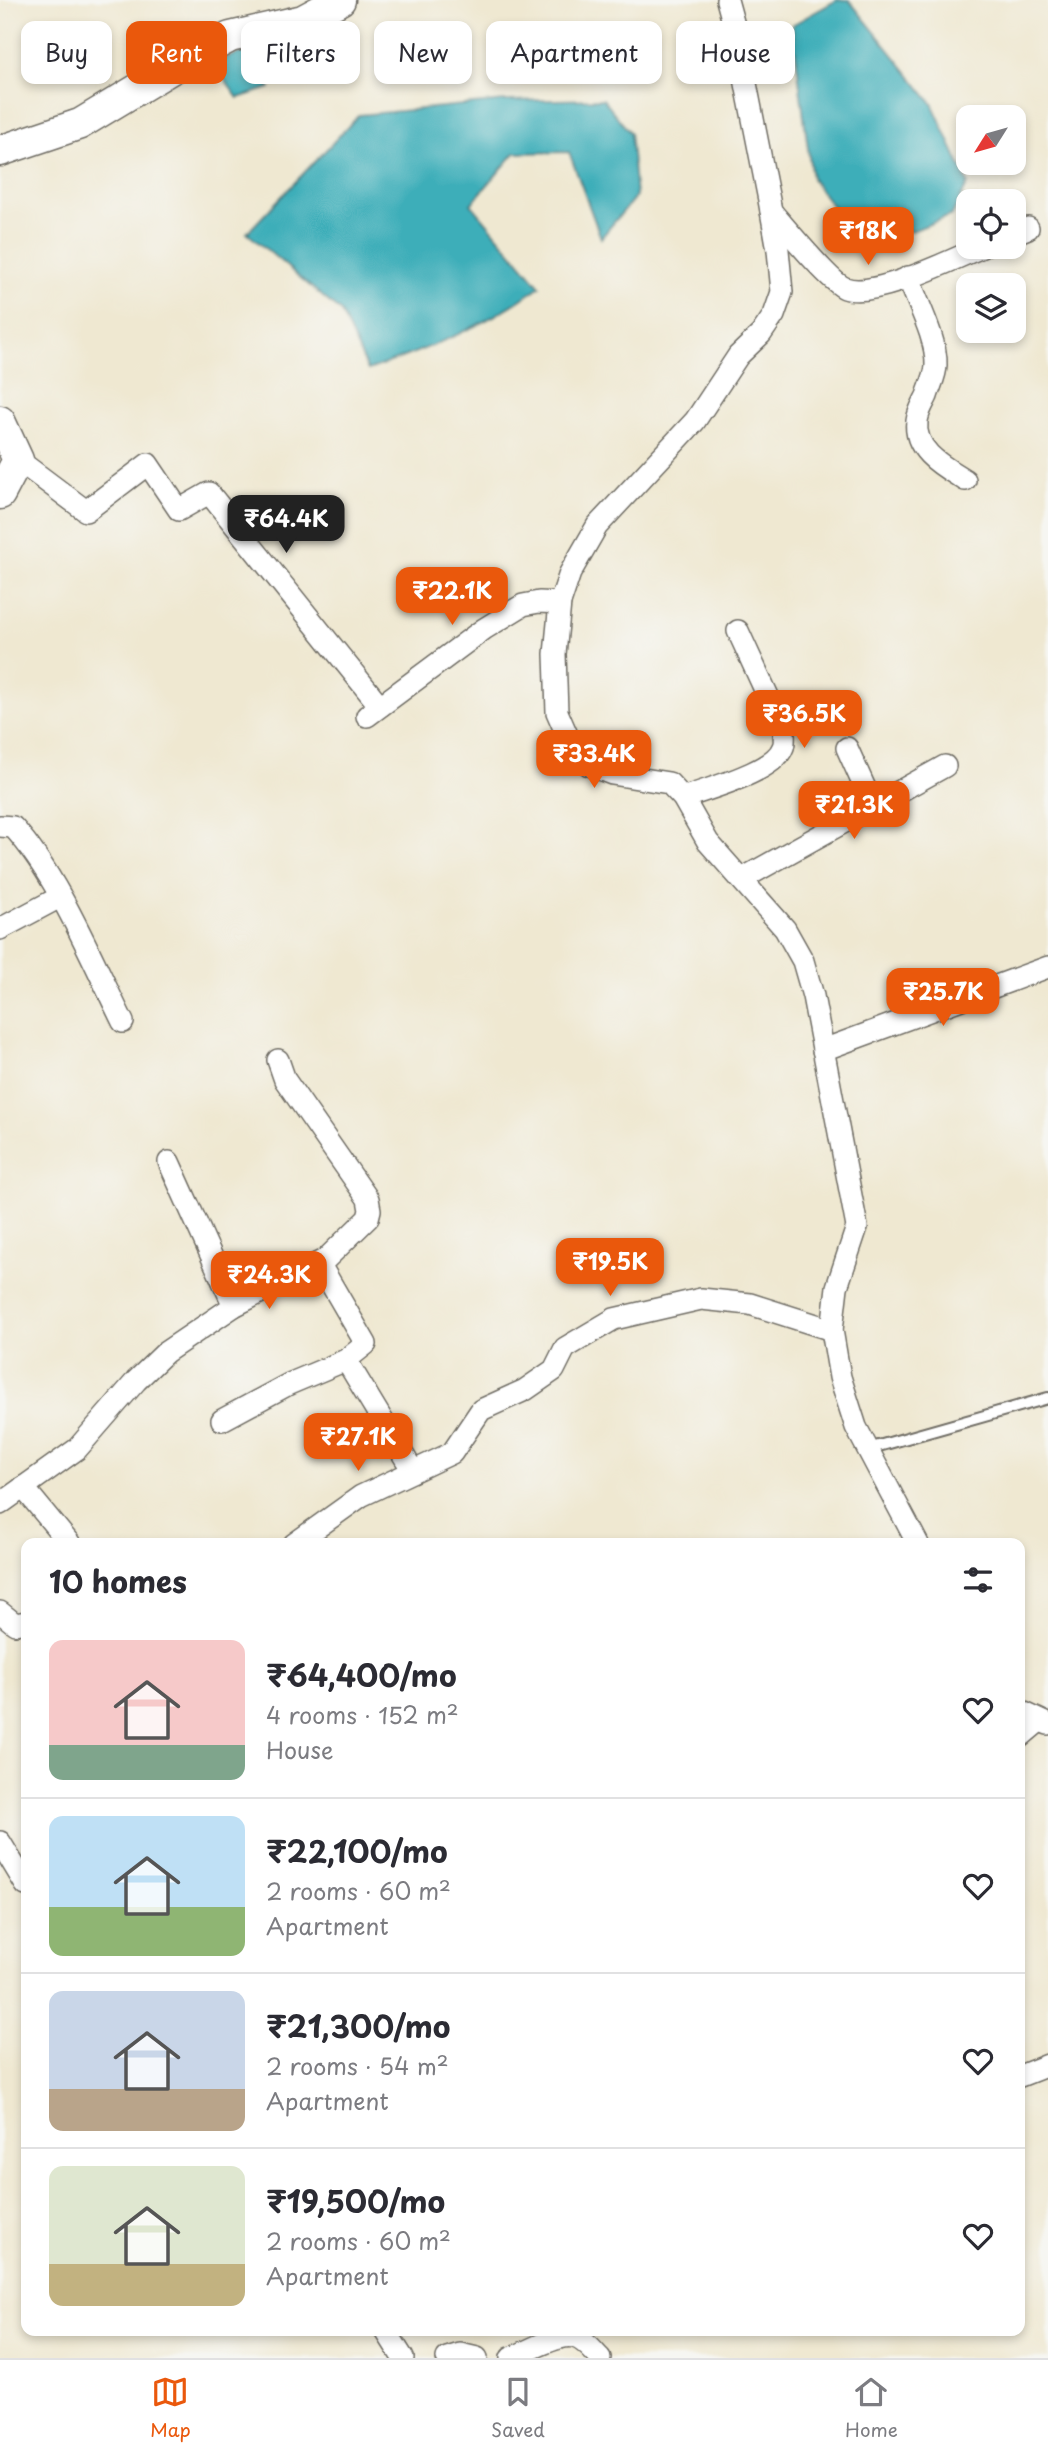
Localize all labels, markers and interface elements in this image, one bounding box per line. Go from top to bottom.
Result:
chip: Buy [21,21,112,84]
chip: Rent [126,21,227,84]
chip: Filters [241,21,360,84]
chip: New [374,21,472,84]
chip: Apartment [486,21,662,84]
chip: House [676,21,795,84]
north arrow [956,105,1026,175]
map controls [956,105,1026,343]
button: locate [956,189,1026,259]
pin: ₹18K [827,208,909,267]
text: ₹18K [839,212,897,247]
button: layers [956,273,1026,343]
pin: ₹64.4K [229,496,343,555]
text: ₹64.4K [244,500,328,535]
pin: ₹22.1K [395,568,509,627]
text: ₹22.1K [412,572,492,607]
pin: ₹36.5K [747,690,861,750]
text: ₹36.5K [762,695,846,730]
pin: ₹33.4K [537,730,651,790]
text: ₹33.4K [552,735,636,770]
pin: ₹21.3K [797,782,911,841]
text: ₹21.3K [814,786,894,821]
pin: ₹25.7K [886,968,1000,1028]
text: ₹25.7K [902,973,984,1008]
pin: ₹19.5K [553,1238,667,1298]
text: ₹19.5K [572,1243,648,1278]
pin: ₹24.3K [212,1252,326,1311]
text: ₹24.3K [227,1256,311,1291]
pin: ₹27.1K [301,1414,415,1473]
text: ₹27.1K [320,1418,396,1453]
text: 10 homes [49,1558,187,1603]
icon: filters [959,1561,997,1599]
text: ₹64,400/mo [266,1652,457,1697]
icon: home [105,1668,189,1752]
icon: heart [959,1691,997,1729]
text: 4 rooms · 152 m² [266,1697,459,1732]
text: House [266,1732,333,1767]
text: ₹22,100/mo [266,1828,448,1873]
icon: home [105,1844,189,1928]
icon: heart [959,1867,997,1905]
text: 2 rooms · 60 m² [266,1873,451,1908]
text: Apartment [266,1908,389,1943]
text: ₹21,300/mo [266,2003,450,2048]
icon: home [105,2019,189,2103]
icon: heart [959,2042,997,2080]
text: 2 rooms · 54 m² [266,2048,449,2083]
text: Apartment [266,2083,389,2118]
text: ₹19,500/mo [266,2178,445,2223]
icon: home [105,2194,189,2278]
icon: heart [959,2217,997,2255]
text: 2 rooms · 60 m² [266,2223,451,2258]
text: Apartment [266,2258,389,2293]
tab: Map [150,2373,191,2443]
tab: Saved [491,2373,545,2443]
tab: Home [845,2373,898,2443]

